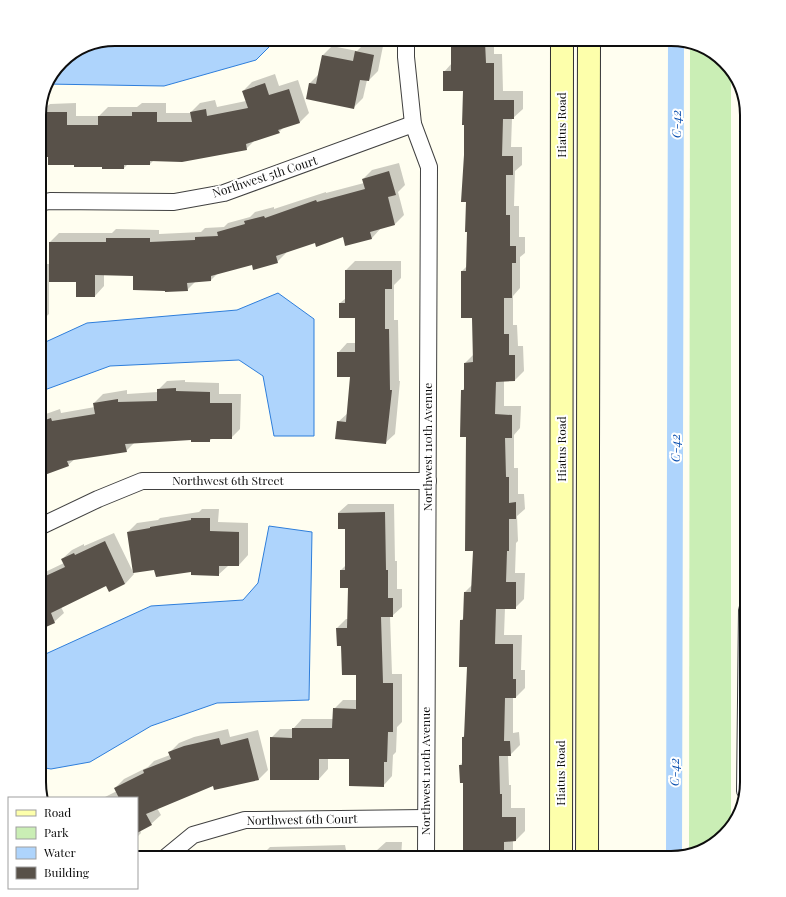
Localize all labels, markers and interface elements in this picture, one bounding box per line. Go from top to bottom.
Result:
street label: Hiatus Road [553,92,569,158]
water label: C-42 [667,110,684,138]
street label: Northwest 5th Court [210,151,320,201]
street label: Northwest 110th Avenue [419,383,435,511]
street label: Hiatus Road [553,416,569,482]
water label: C-42 [666,434,683,462]
street label: Northwest 6th Street [172,472,285,488]
street label: Northwest 110th Avenue [417,707,433,835]
street label: Hiatus Road [552,740,568,806]
water label: C-42 [665,758,682,786]
legend [8,797,138,889]
text: Road [44,804,71,820]
street label: Northwest 6th Court [246,810,358,828]
text: Park [44,824,69,840]
text: Water [43,844,77,860]
text: Building [44,864,90,880]

